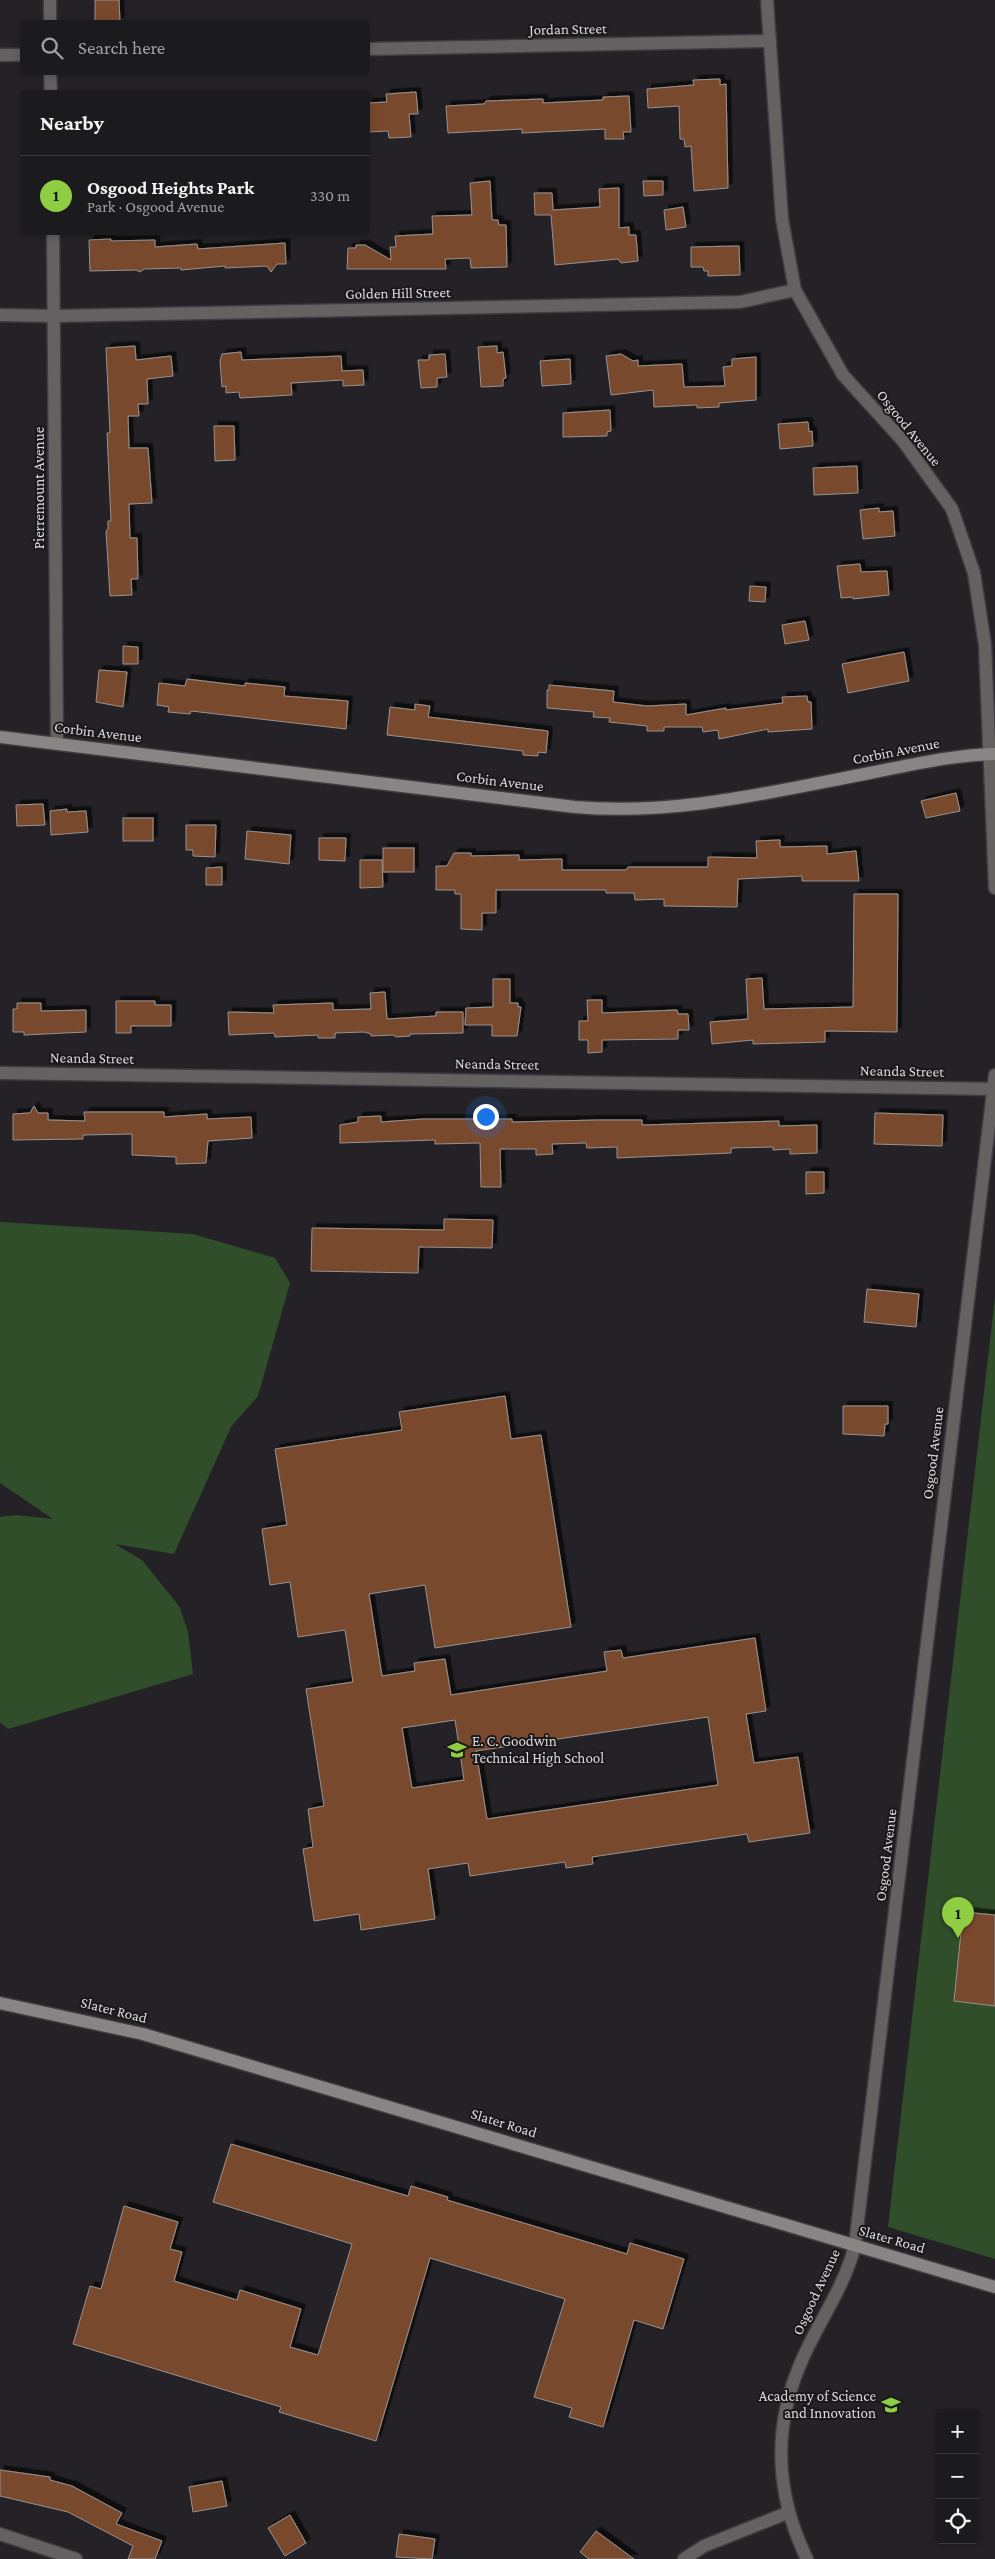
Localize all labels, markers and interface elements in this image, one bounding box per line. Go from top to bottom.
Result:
search box [20,20,370,75]
street label: Jordan Street [527,20,608,39]
icon: search [38,34,66,62]
text: Search here [78,37,165,58]
text: Nearby [40,111,104,135]
text: Osgood Heights Park [87,177,254,198]
text: 1 [53,187,59,204]
text: 330 m [310,187,350,204]
text: Park · Osgood Avenue [87,198,224,215]
street label: Golden Hill Street [345,284,452,302]
street label: Osgood Avenue [873,387,945,470]
street label: Pierremount Avenue [31,426,47,549]
street label: Corbin Avenue [53,719,143,745]
street label: Corbin Avenue [851,735,941,767]
street label: Corbin Avenue [455,768,545,794]
street label: Neanda Street [50,1049,135,1067]
street label: Neanda Street [455,1055,540,1073]
street label: Neanda Street [860,1062,945,1080]
your location [473,1104,499,1130]
street label: Osgood Avenue [919,1406,948,1500]
place label: E. C. Goodwin Technical High School [472,1733,604,1767]
school or university icon: E. C. Goodwin Technical High School [446,1739,468,1761]
street label: Osgood Avenue [872,1808,901,1902]
pin: 1 [942,1897,974,1938]
street label: Slater Road [79,1994,149,2026]
street label: Slater Road [469,2105,539,2141]
street label: Slater Road [857,2222,927,2256]
street label: Osgood Avenue [789,2246,844,2338]
place label: Academy of Science and Innovation [759,2388,876,2421]
school or university icon: Academy of Science and Innovation [880,2394,902,2416]
map controls [935,2409,980,2544]
button: + [935,2409,980,2454]
button: − [935,2454,980,2499]
button: locate [935,2499,980,2544]

